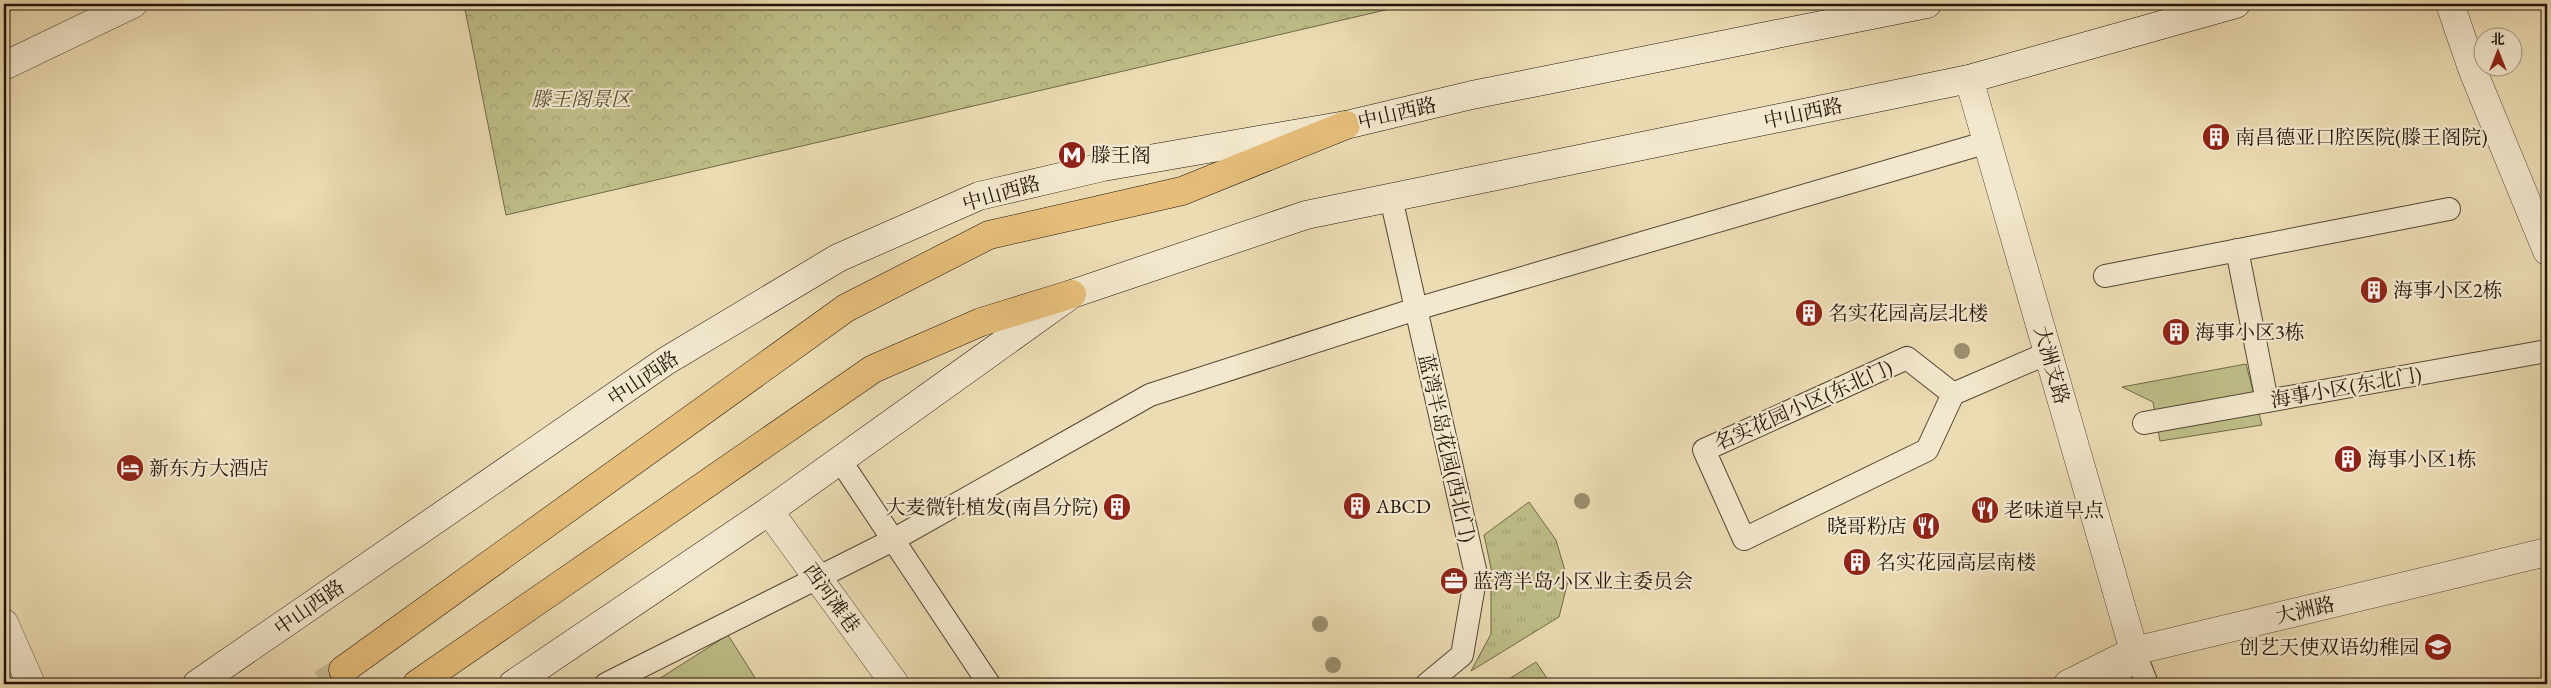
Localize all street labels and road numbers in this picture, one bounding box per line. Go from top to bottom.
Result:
street label: 中山西路 [1355,91,1439,135]
street label: 中山西路 [1761,92,1845,134]
street label: 中山西路 [959,169,1043,217]
street label: 大洲支路 [2028,323,2076,407]
street label: 中山西路 [603,345,683,411]
street label: 蓝湾半岛花园(西北门) [1413,351,1481,545]
street label: 名实花园小区(东北门) [1710,354,1896,456]
street label: 海事小区(东北门) [2269,361,2423,413]
street label: 西河滩巷 [798,558,866,638]
street label: 中山西路 [269,573,349,641]
street label: 大洲路 [2273,591,2337,629]

